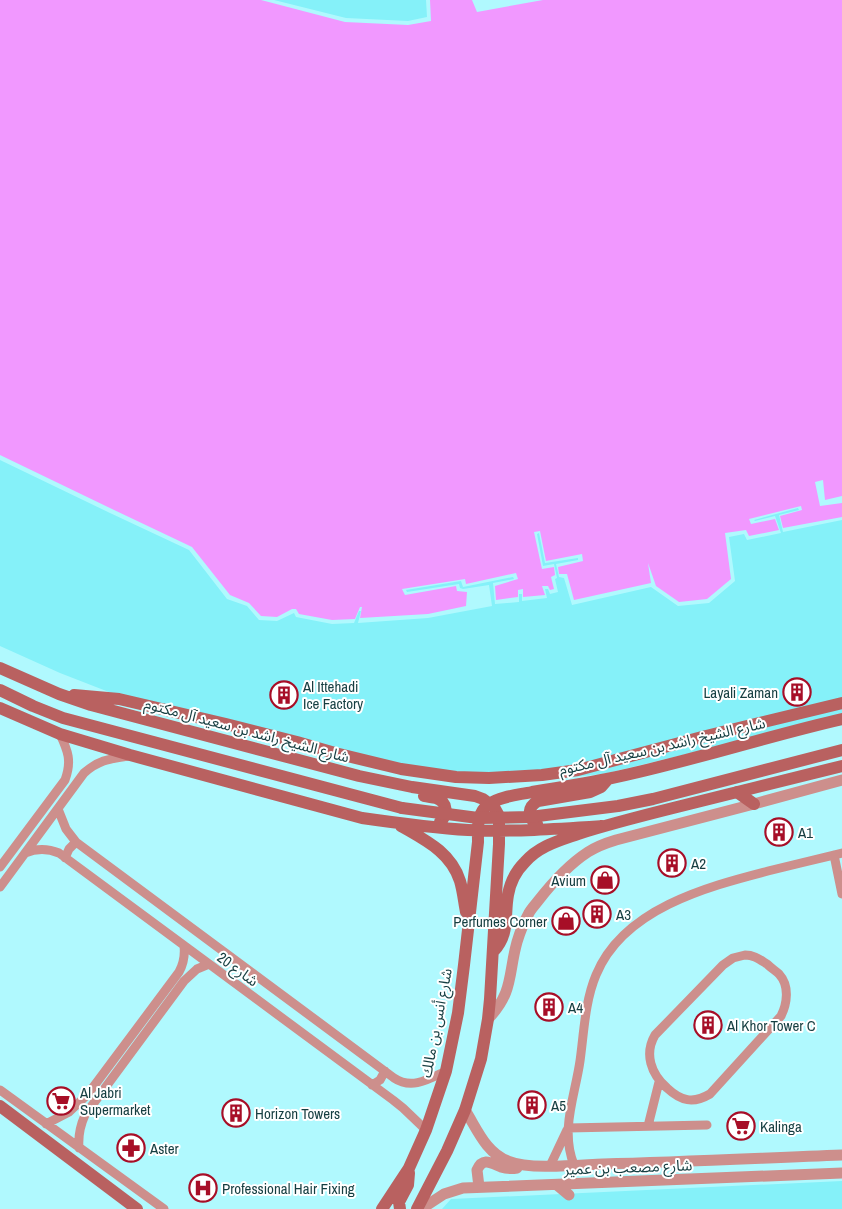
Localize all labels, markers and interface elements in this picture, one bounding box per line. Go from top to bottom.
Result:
place label: Al Ittehadi Ice Factory [302,676,364,714]
building icon: Layali Zaman [782,677,812,707]
building icon: Al Ittehadi Ice Factory [269,680,299,710]
place label: Layali Zaman [703,682,778,703]
street label: شارع الشيخ راشد بن سعيد آل مكتوم [142,693,352,769]
street label: شارع الشيخ راشد بن سعيد آل مكتوم [557,712,768,782]
building icon: A1 [764,817,794,847]
place label: A1 [797,822,813,843]
building icon: A2 [657,848,687,878]
place label: A2 [690,853,706,874]
shop icon: Avium [590,865,620,895]
place label: Avium [550,870,586,891]
building icon: A3 [582,899,612,929]
place label: A3 [615,904,631,925]
shop icon: Perfumes Corner [551,906,581,936]
place label: Perfumes Corner [453,911,547,932]
street label: شارع 20 [212,947,263,993]
street label: شارع أنس بن مالك [415,966,459,1080]
building icon: A4 [534,992,564,1022]
place label: A4 [567,997,583,1018]
building icon: Al Khor Tower C [693,1010,723,1040]
place label: Al Khor Tower C [726,1015,816,1036]
place label: Al Jabri Supermarket [79,1082,151,1120]
supermarket icon: Al Jabri Supermarket [46,1086,76,1116]
building icon: A5 [517,1090,547,1120]
place label: A5 [550,1095,566,1116]
building icon: Horizon Towers [221,1098,251,1128]
place label: Horizon Towers [255,1103,340,1124]
supermarket icon: Kalinga [726,1111,756,1141]
place label: Kalinga [760,1116,802,1137]
pharmacy icon: Aster [116,1133,146,1163]
place label: Aster [149,1138,179,1159]
street label: شارع مصعب بن عمير [562,1154,693,1182]
hospital icon: Professional Hair Fixing [188,1173,218,1203]
place label: Professional Hair Fixing [222,1178,355,1199]

